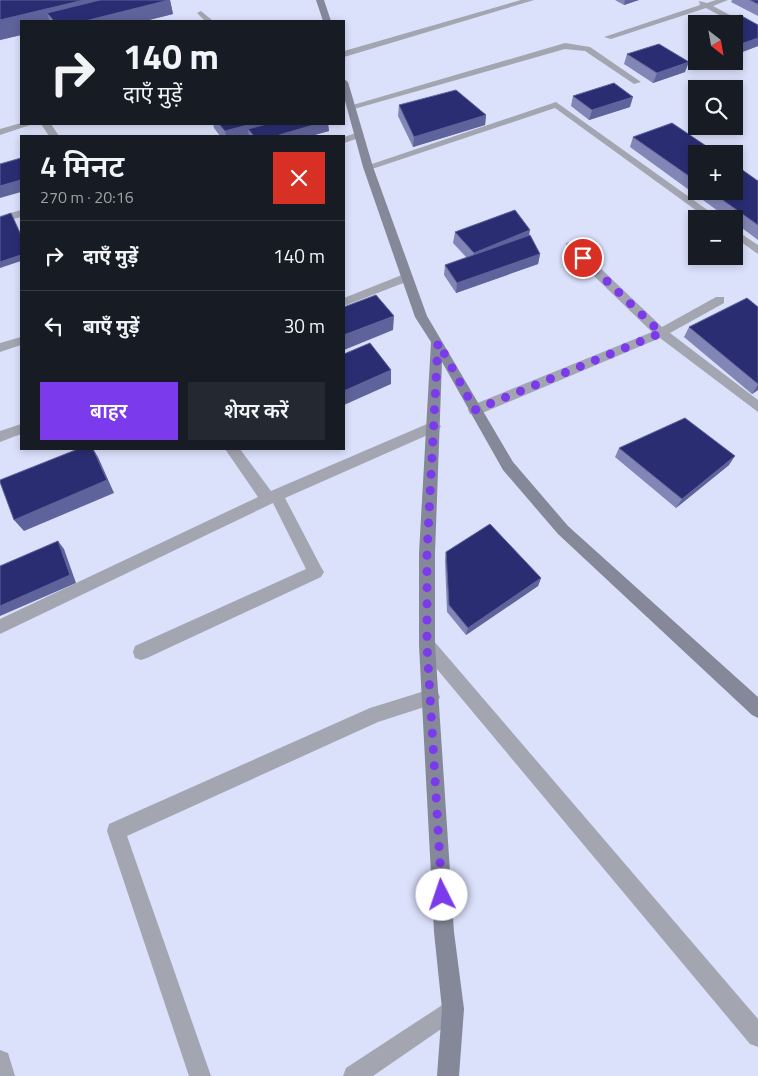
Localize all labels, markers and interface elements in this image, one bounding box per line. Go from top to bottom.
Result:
north arrow [688,15,742,70]
map controls [688,15,743,265]
text: 140 m [123,29,219,83]
icon: right [40,40,105,105]
text: दाएँ मुड़ें [123,77,182,111]
button: search [688,80,743,135]
text: 4 मिनट [40,143,124,189]
button: + [688,145,743,200]
button: close [273,152,325,204]
text: 270 m · 20:16 [40,185,134,209]
button: − [688,210,743,265]
pin [562,237,604,279]
text: दाएँ मुड़ें [83,241,138,270]
text: 140 m [273,241,325,270]
icon: right [40,242,68,270]
icon: arrive [569,244,597,272]
text: बाएँ मुड़ें [83,311,139,340]
text: 30 m [284,311,325,340]
icon: left [40,312,68,340]
button: बाहर [40,382,178,440]
button: शेयर करें [188,382,325,440]
position arrow [415,868,467,920]

